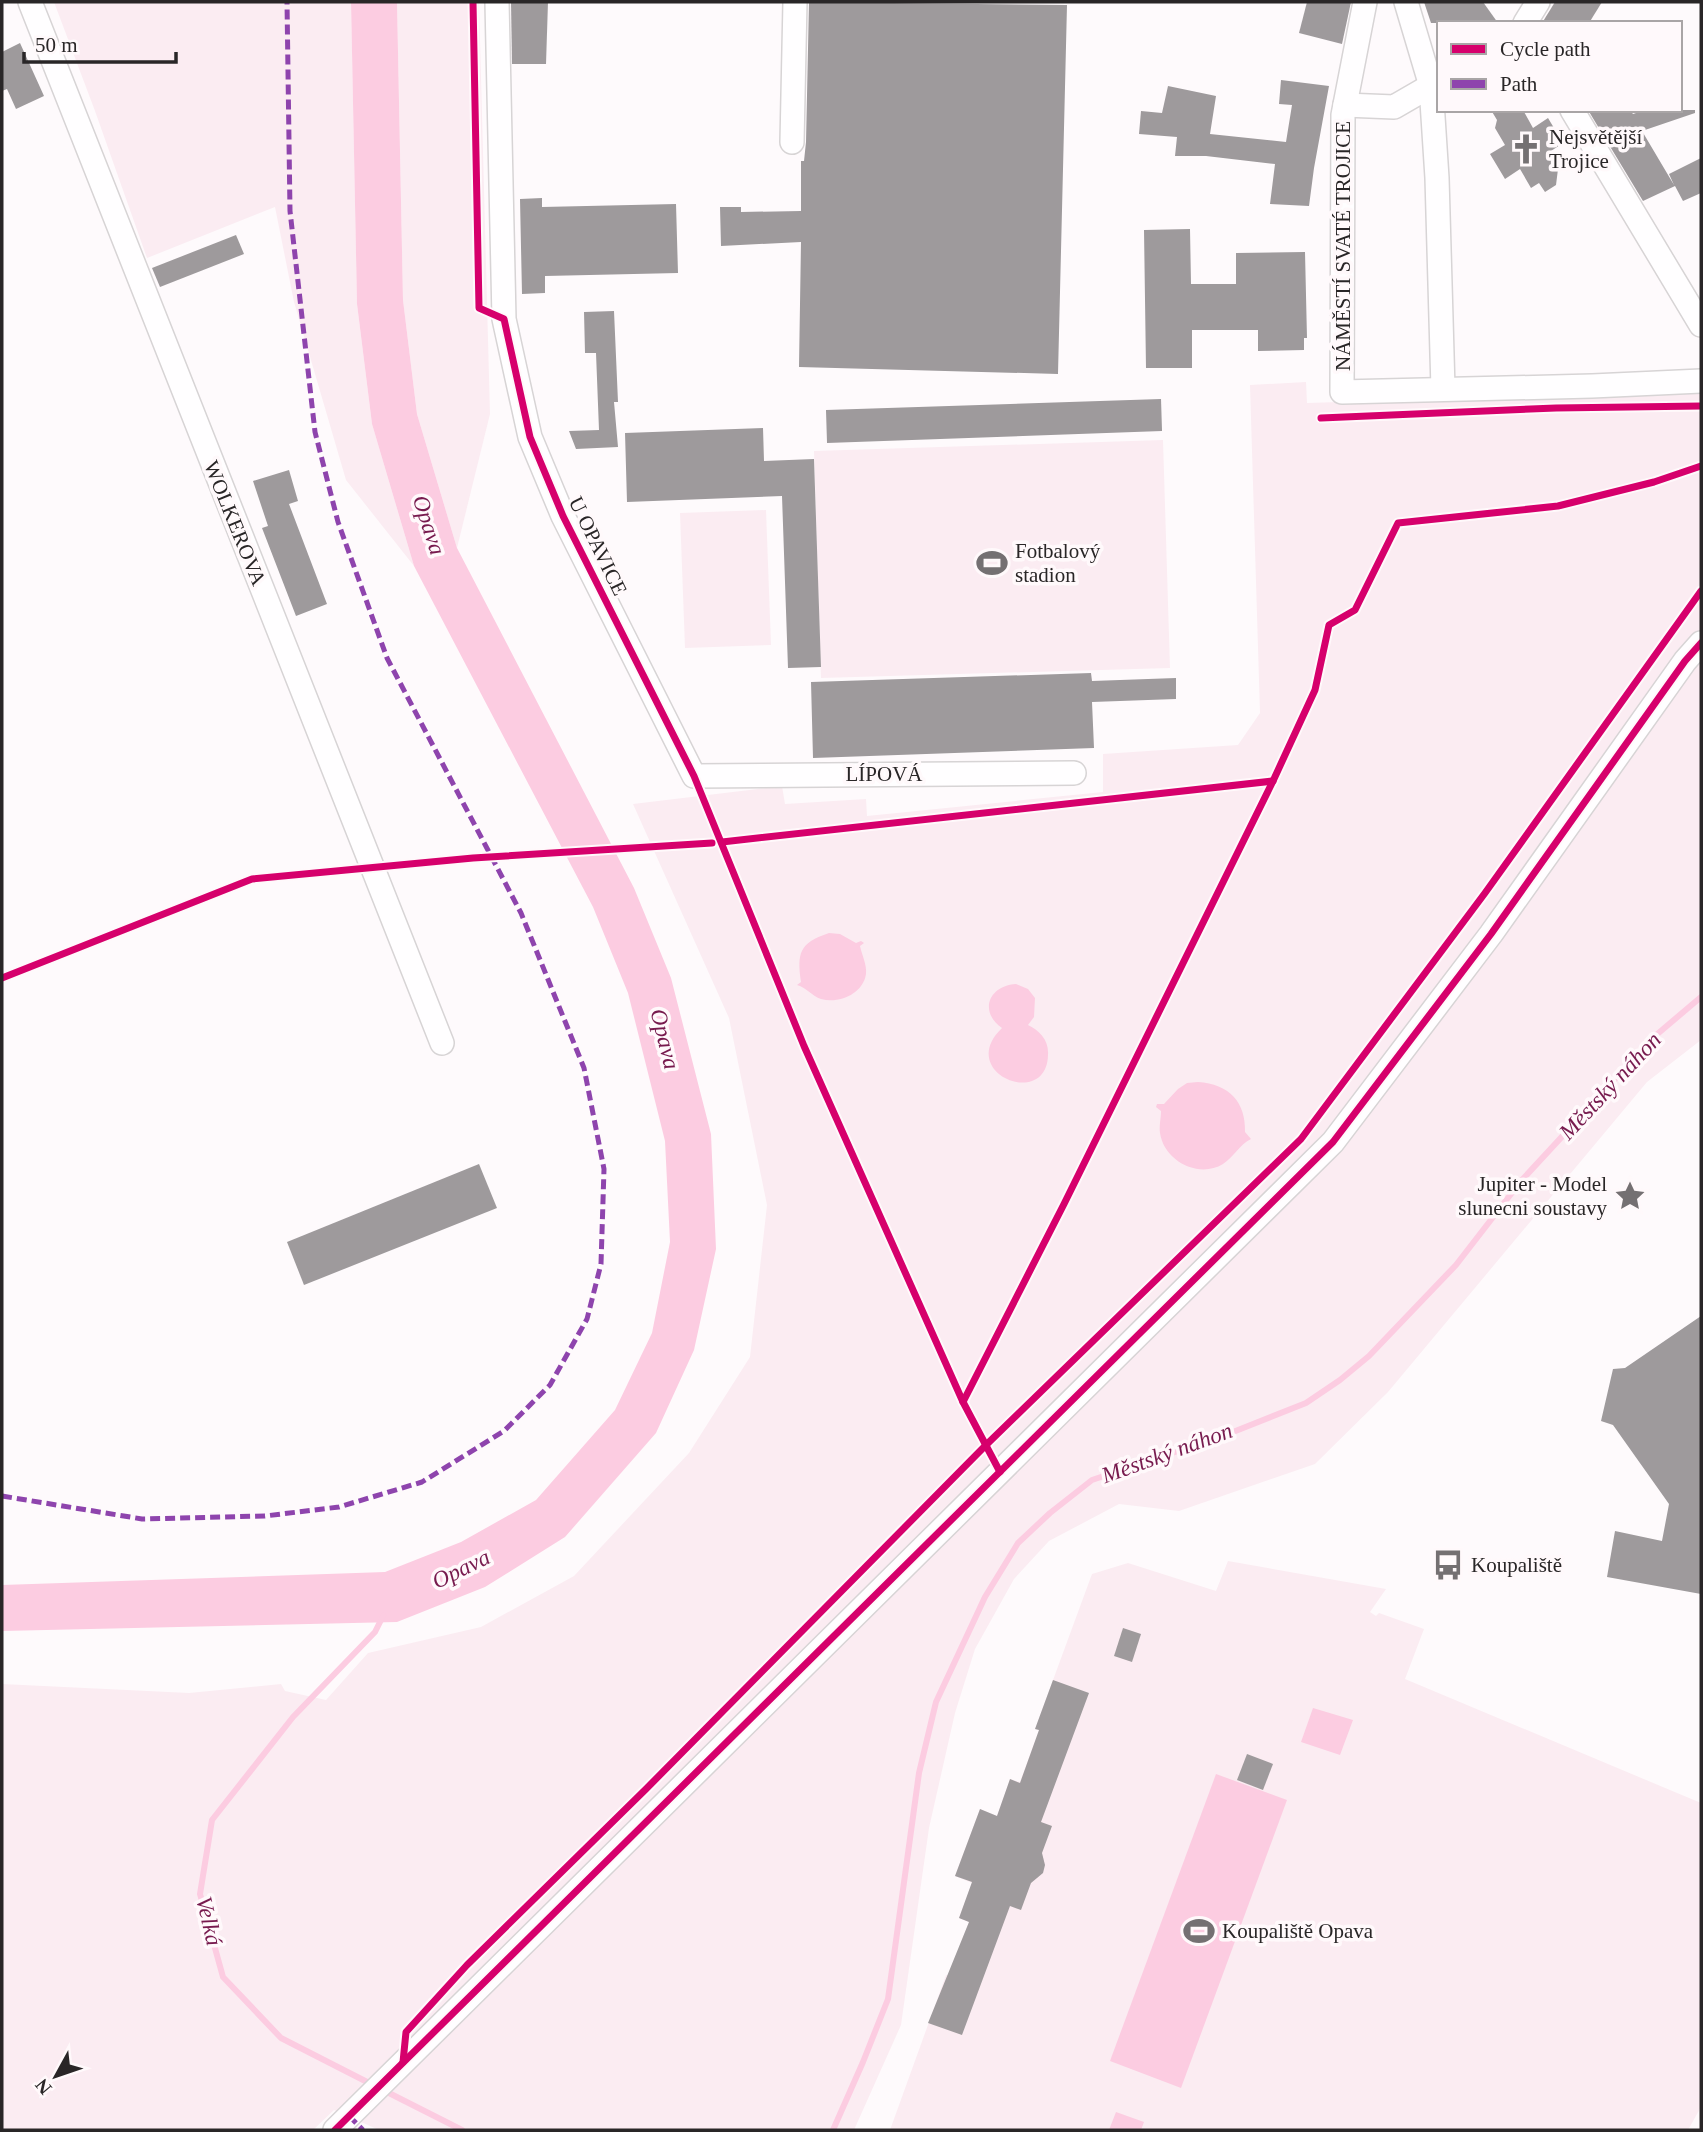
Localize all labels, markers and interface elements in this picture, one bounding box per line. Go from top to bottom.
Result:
scale bar [24,21,177,65]
legend [1437,21,1682,112]
text: 50 m [35,33,78,57]
text: Cycle path [1500,37,1591,61]
text: Path [1500,72,1538,96]
street label: NÁMĚSTÍ SVATÉ TROJICE [1331,121,1355,371]
place label: Nejsvětější Trojice [1549,125,1642,173]
church icon: Nejsvětější Trojice [1509,132,1543,166]
street label: WOLKEROVA [199,457,271,590]
water label: Opava [408,492,450,558]
street label: U OPAVICE [564,493,632,599]
place label: Fotbalový stadion [1015,539,1101,587]
sports icon: Fotbalový stadion [975,546,1009,580]
street label: LÍPOVÁ [846,762,923,786]
water label: Opava [645,1006,685,1072]
water label: Městský náhon [1553,1027,1666,1145]
place label: Jupiter - Model slunecni soustavy [1458,1172,1607,1220]
place icon: Jupiter - Model slunecni soustavy [1613,1179,1647,1213]
water label: Městský náhon [1097,1418,1236,1489]
water label: Opava [428,1544,494,1594]
bus stop icon: Koupaliště [1431,1548,1465,1582]
place label: Koupaliště [1471,1553,1562,1577]
water label: Velká [191,1894,227,1948]
sports icon: Koupaliště Opava [1182,1914,1216,1948]
place label: Koupaliště Opava [1222,1919,1374,1943]
north arrow [21,2041,91,2111]
text: N [31,2074,56,2099]

